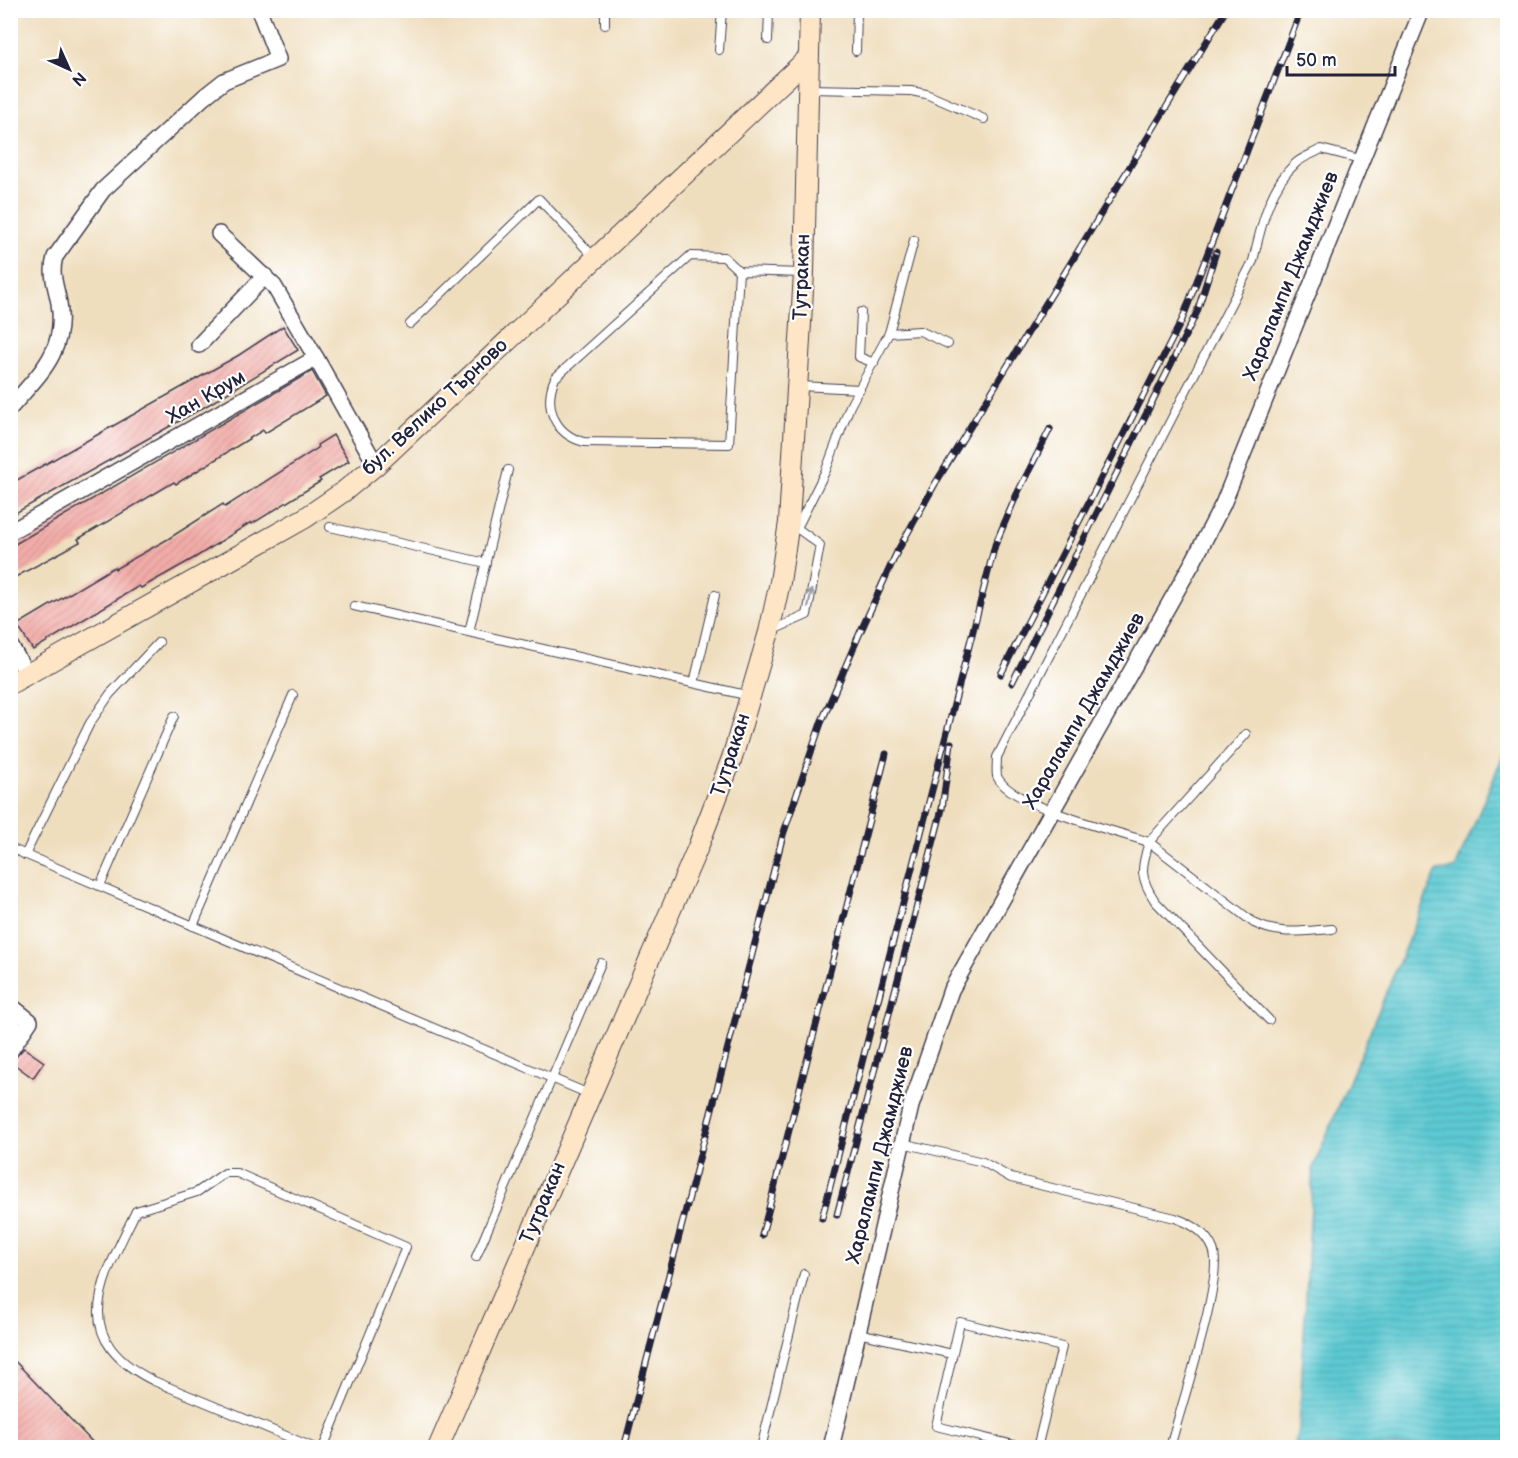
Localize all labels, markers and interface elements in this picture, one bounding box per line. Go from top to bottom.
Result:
north arrow [39,39,99,99]
scale bar [1287,39,1395,77]
text: 50 m [1296,50,1337,71]
text: N [68,68,90,90]
street label: Харалампи Джамджиев [1238,168,1344,384]
street label: Тутракан [788,233,816,321]
street label: бул. Велико Търново [357,333,513,481]
street label: Хан Крум [162,365,250,429]
one-way arrow [805,589,816,609]
street label: Харалампи Джамджиев [1018,608,1150,814]
street label: Тутракан [706,710,756,800]
street label: Харалампи Джамджиев [841,1043,919,1266]
street label: Тутракан [515,1158,571,1248]

